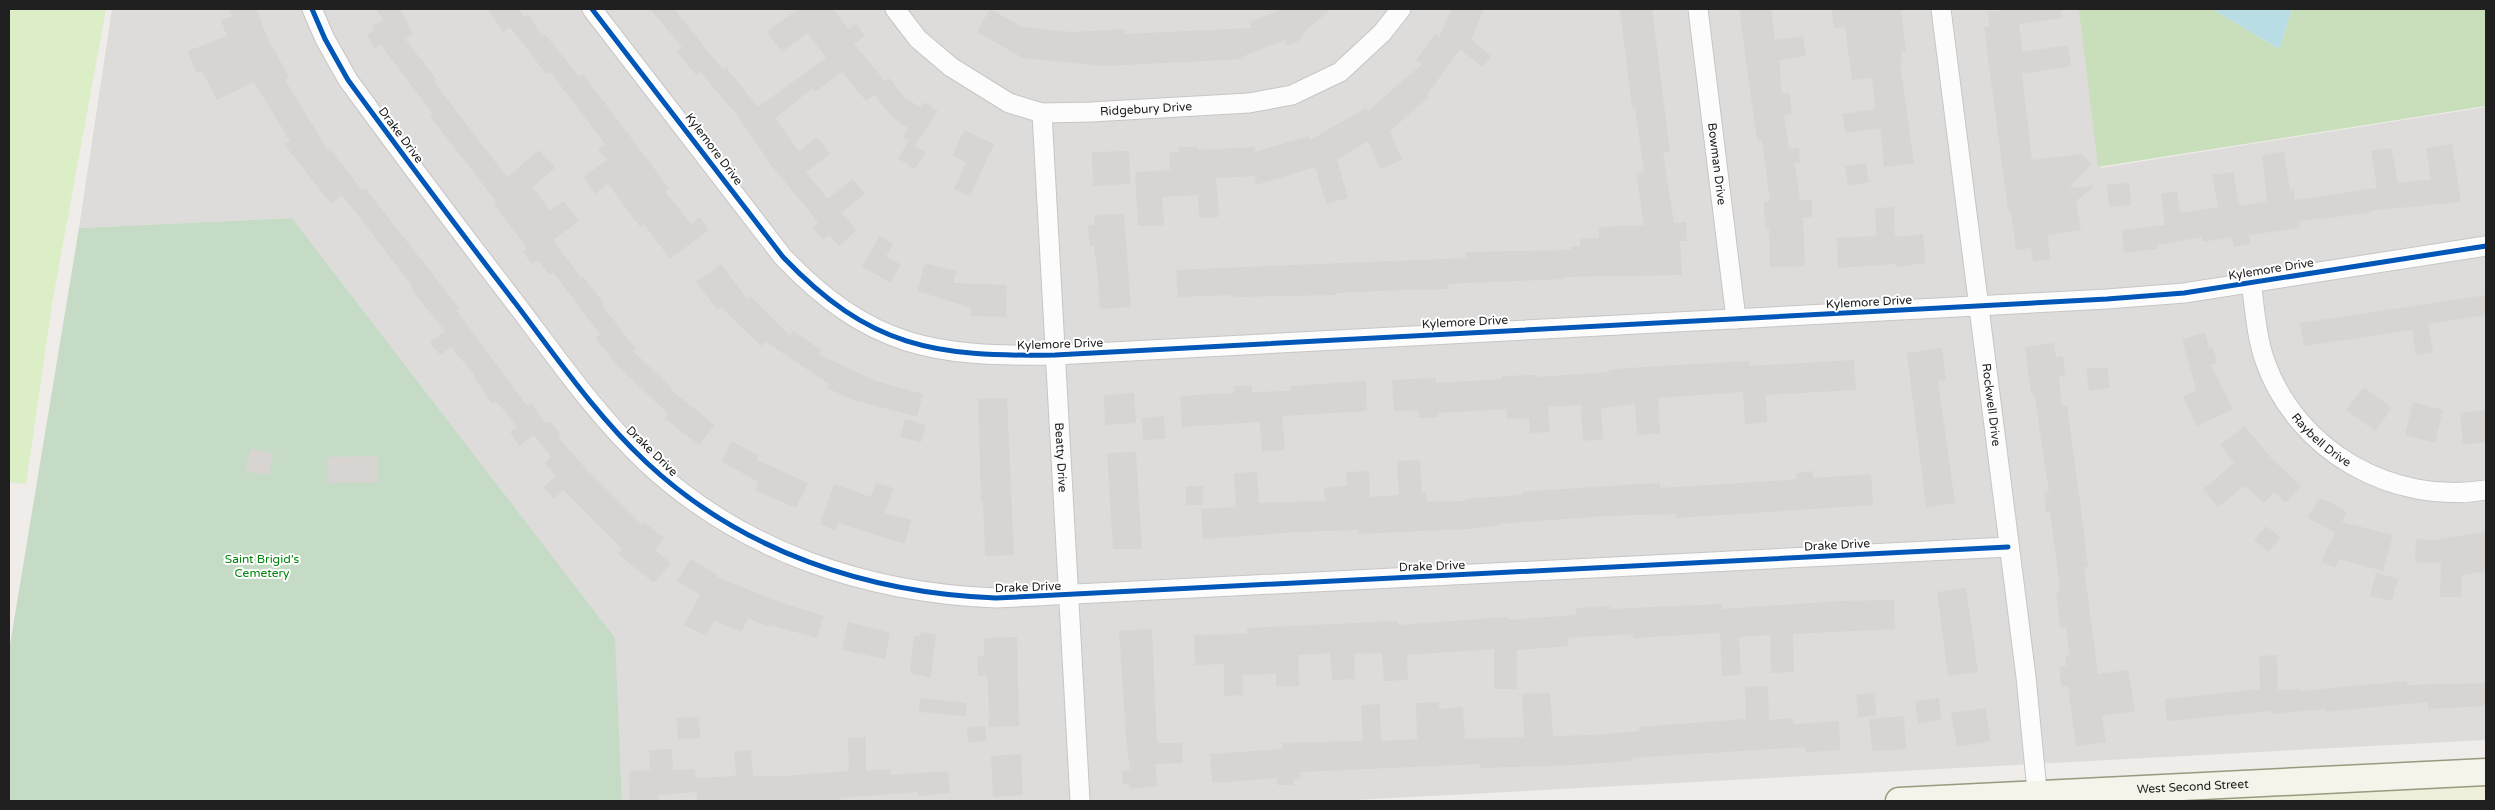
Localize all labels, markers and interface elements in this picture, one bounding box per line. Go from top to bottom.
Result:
street label: Ridgebury Drive [1100,99,1193,118]
street label: Drake Drive [376,104,427,166]
street label: Kylemore Drive [682,110,746,188]
street label: Bowman Drive [1705,122,1729,206]
street label: Kylemore Drive [2227,255,2315,283]
street label: Kylemore Drive [1825,293,1913,311]
street label: Kylemore Drive [1421,313,1509,331]
street label: Kylemore Drive [1017,335,1104,353]
street label: Rockwell Drive [1979,362,2004,447]
street label: Raybell Drive [2289,410,2354,470]
street label: Beatty Drive [1052,422,1070,493]
street label: Drake Drive [623,423,681,479]
street label: Drake Drive [1804,536,1871,554]
park label: Saint Brigid’s Cemetery [225,552,299,580]
street label: Drake Drive [1399,558,1465,574]
street label: Drake Drive [995,579,1061,595]
street label: West Second Street [2136,777,2249,796]

